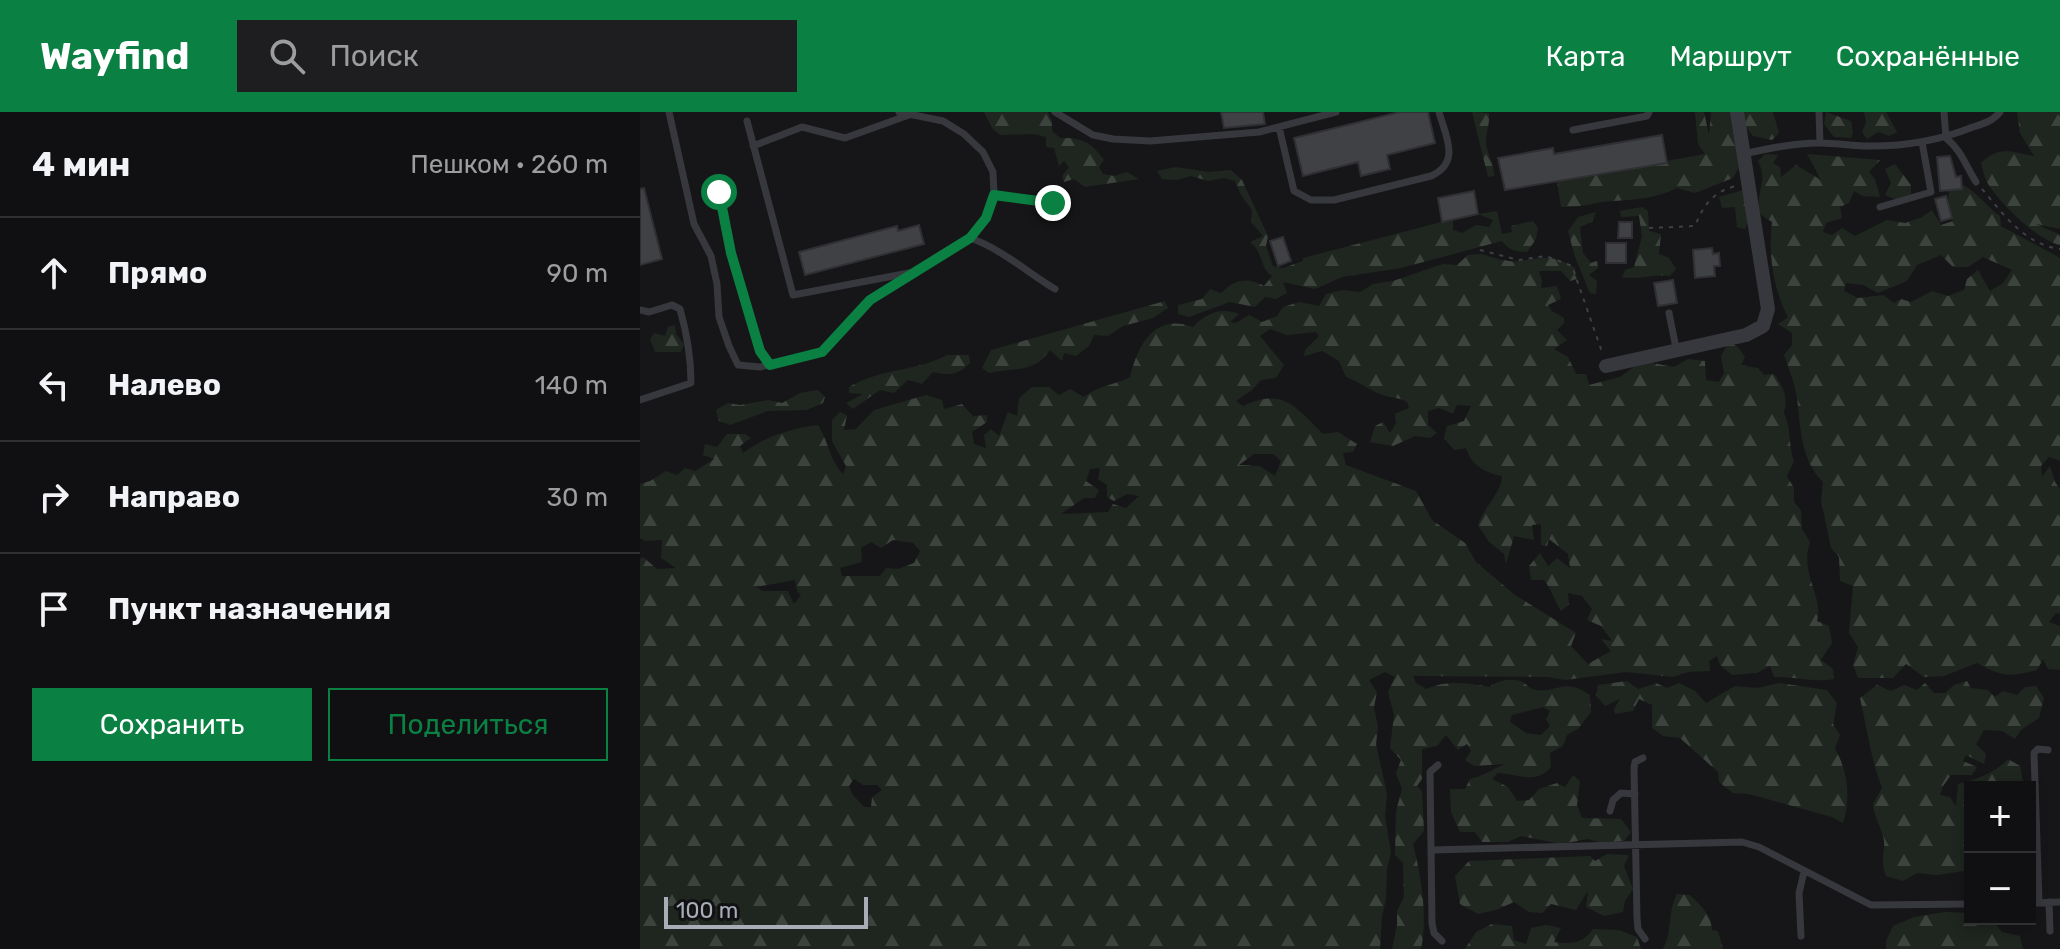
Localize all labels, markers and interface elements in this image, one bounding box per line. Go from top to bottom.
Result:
search box [237,20,797,92]
text: Wayfind [40,33,189,79]
icon: search [265,34,309,78]
text: Поиск [329,38,419,74]
text: Карта [1546,40,1625,73]
text: Маршрут [1669,40,1792,73]
text: Сохранённые [1836,40,2020,73]
text: 4 мин [32,144,130,185]
text: Пешком · 260 m [410,149,608,180]
route start [701,174,737,210]
route end [1035,185,1071,221]
icon: ahead [32,251,76,295]
text: Прямо [108,255,207,291]
text: 90 m [547,258,608,289]
icon: left [32,363,76,407]
text: Налево [108,367,221,403]
text: 140 m [535,370,608,401]
icon: right [32,475,76,519]
text: Направо [108,479,240,515]
text: 30 m [546,482,608,513]
icon: arrive [32,587,76,631]
text: Пункт назначения [108,591,391,627]
button: Сохранить [32,688,312,761]
button: Поделиться [328,688,608,761]
map controls [1964,781,2036,925]
button: + [1964,781,2036,853]
button: − [1964,853,2036,925]
scale bar [664,893,868,929]
text: 100 m [676,897,738,924]

